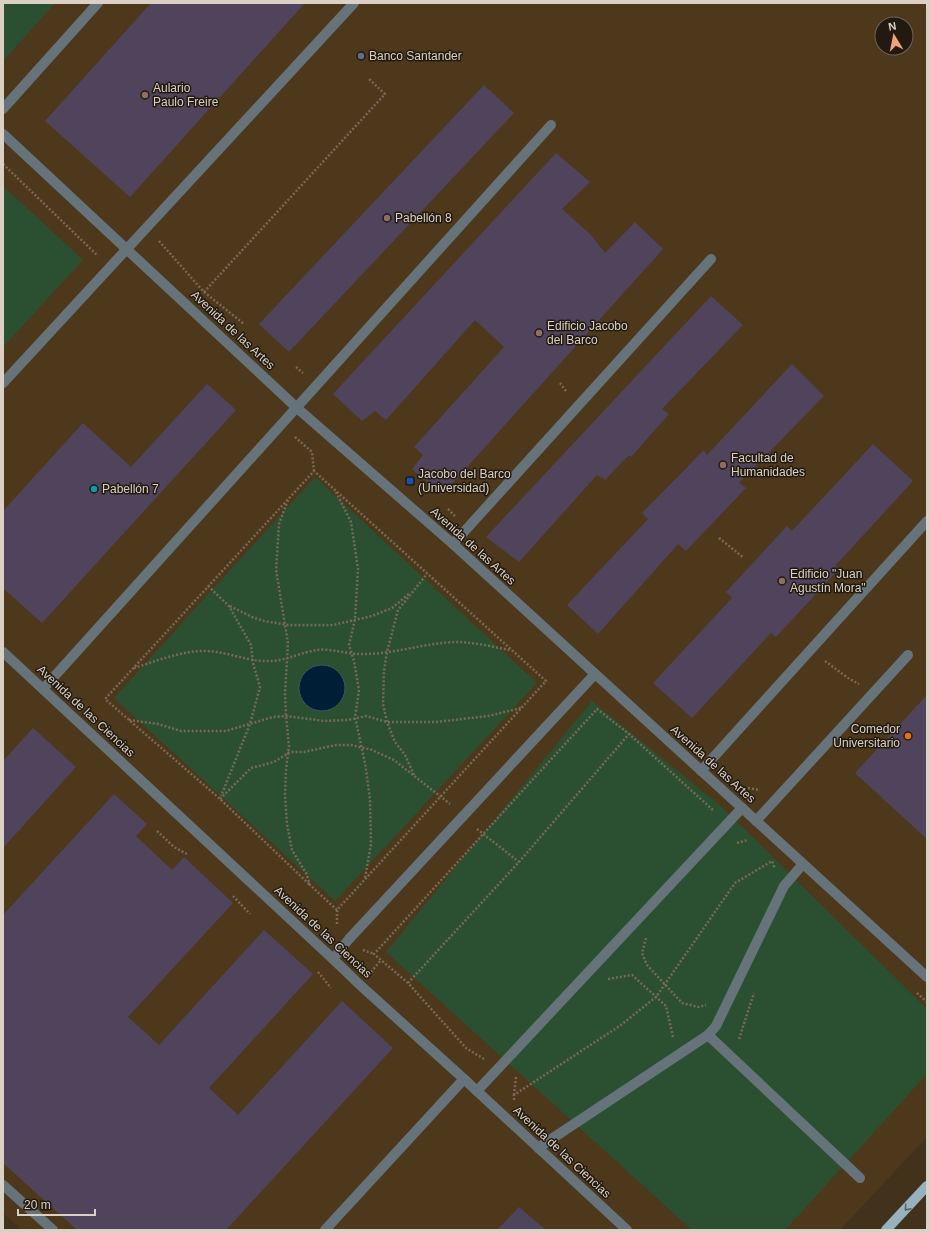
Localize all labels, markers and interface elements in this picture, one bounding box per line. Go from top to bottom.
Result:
north arrow [874,16,914,56]
text: N [887,20,897,33]
place label: Banco Santander [369,49,462,63]
marker: Banco Santander [356,51,366,61]
place label: Aulario Paulo Freire [153,81,219,109]
marker: Aulario Paulo Freire [140,90,150,100]
place label: Pabellón 8 [395,211,452,225]
marker: Pabellón 8 [382,213,392,223]
street label: Avenida de las Artes [188,288,278,372]
place label: Edificio Jacobo del Barco [547,319,628,347]
marker: Edificio Jacobo del Barco [534,328,544,338]
place label: Facultad de Humanidades [731,451,805,479]
marker: Facultad de Humanidades [718,460,728,470]
place label: Jacobo del Barco (Universidad) [418,467,511,495]
marker: Jacobo del Barco (Universidad) [405,476,415,486]
place label: Pabellón 7 [102,482,159,496]
marker: Pabellón 7 [89,484,99,494]
street label: Avenida de las Artes [428,504,518,588]
place label: Edificio "Juan Agustín Mora" [790,567,866,595]
marker: Edificio "Juan Agustín Mora" [777,576,787,586]
street label: Avenida de las Ciencias [34,662,138,760]
street label: Avenida de las Artes [668,722,758,806]
place label: Comedor Universitario [833,722,900,750]
marker: Comedor Universitario [903,731,913,741]
street label: Avenida de las Ciencias [271,883,375,981]
street label: Avenida de las Ciencias [510,1103,614,1201]
scale bar [18,1191,95,1217]
text: 20 m [24,1198,51,1212]
one-way arrow [904,1203,911,1211]

